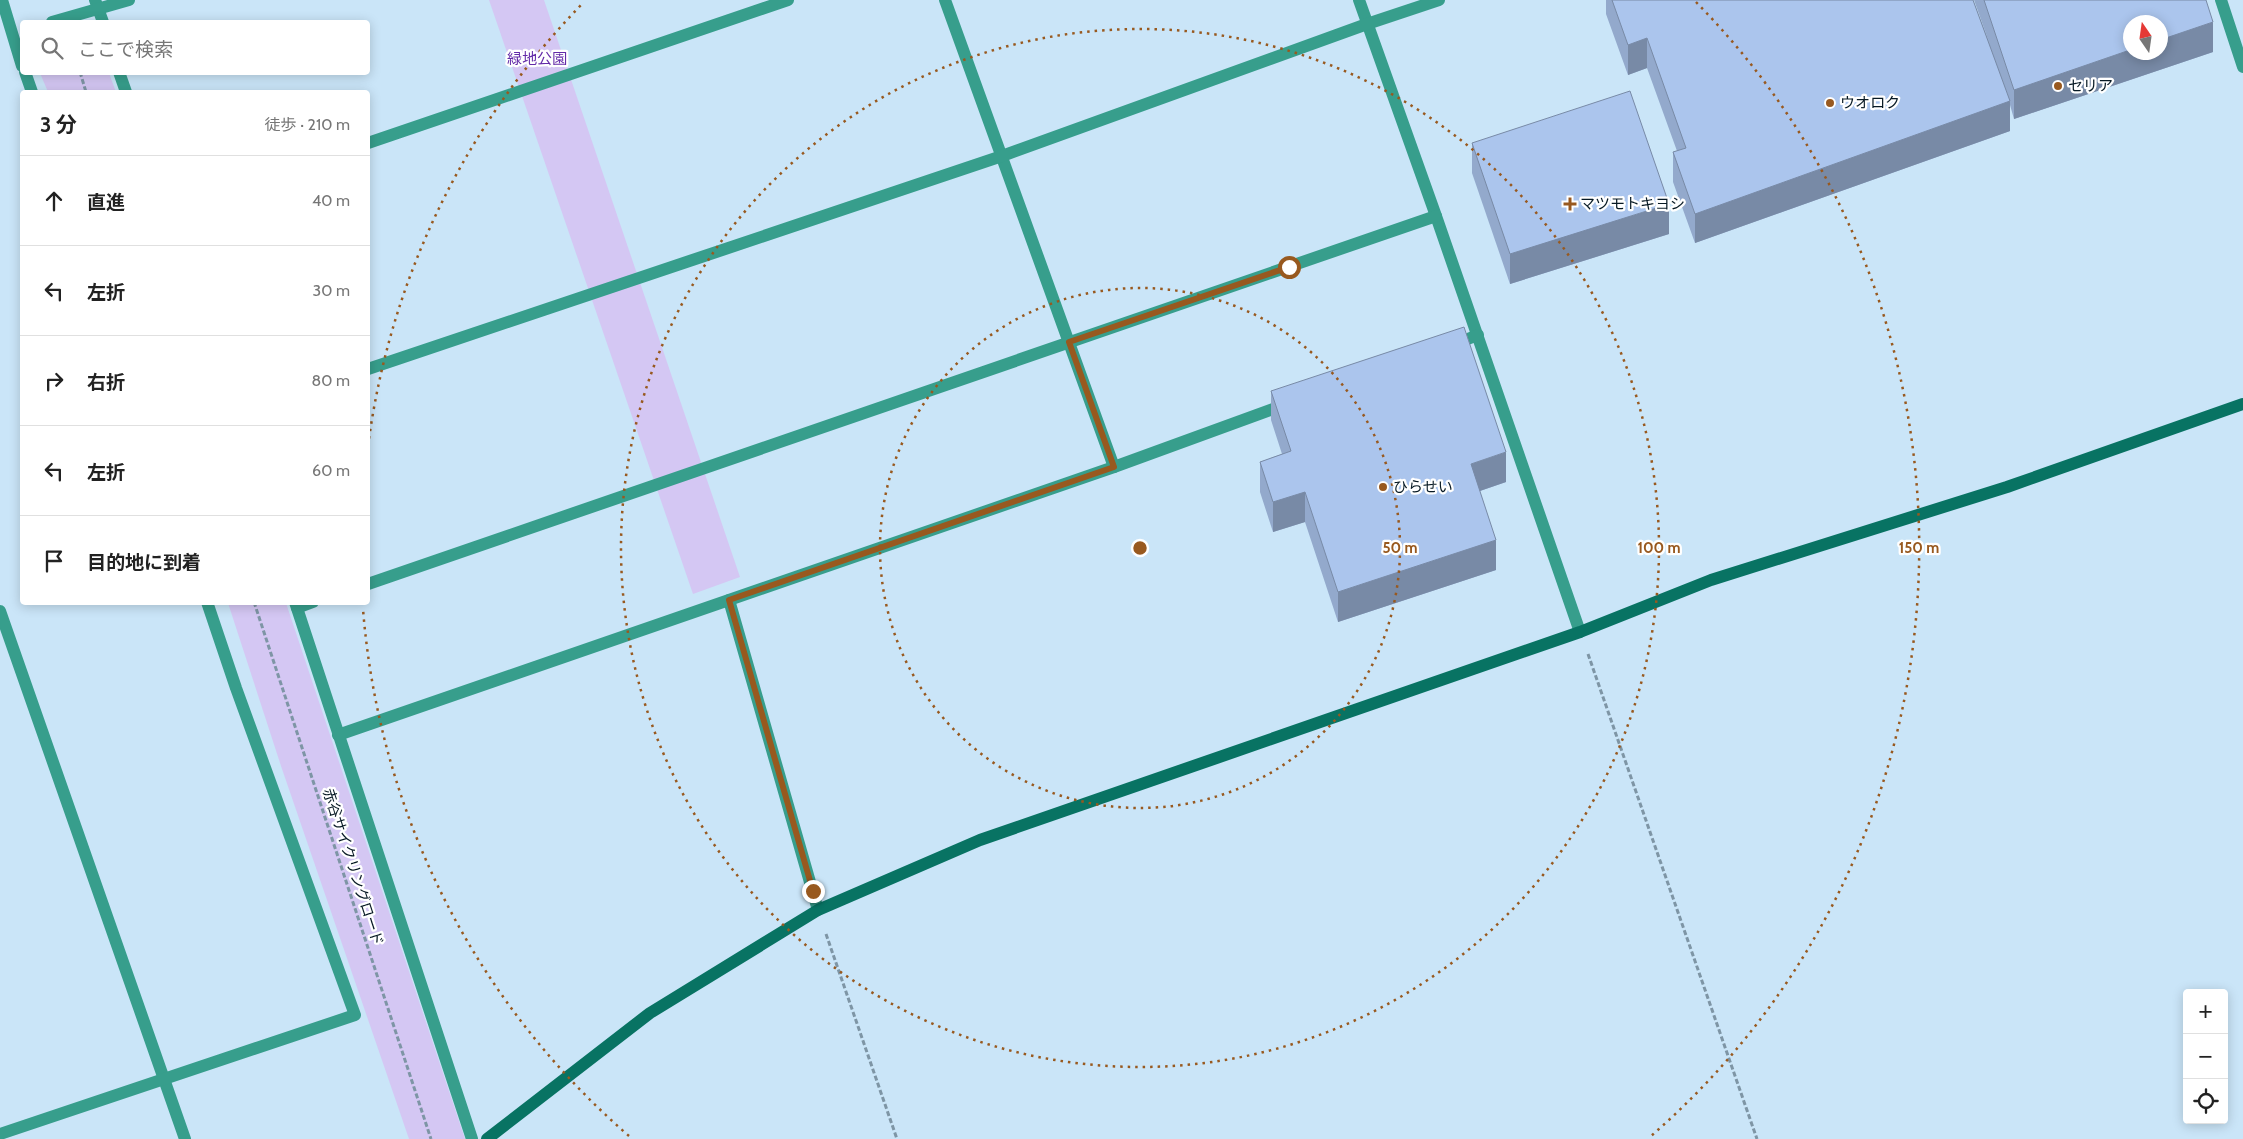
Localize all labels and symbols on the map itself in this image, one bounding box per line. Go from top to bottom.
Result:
north arrow [2123,15,2168,60]
park label: 緑地公園 [507,50,567,68]
place label: セリア [2068,77,2113,95]
marker: セリア [2052,80,2064,92]
place label: ウオロク [1840,94,1900,112]
marker: ウオロク [1824,97,1836,109]
place label: マツモトキヨシ [1580,195,1685,213]
marker: マツモトキヨシ [1564,198,1576,210]
route start [1278,256,1301,279]
place label: ひらせい [1393,478,1453,496]
marker: ひらせい [1377,481,1389,493]
centre of rings [1131,539,1149,557]
text: 50 m [1382,539,1418,557]
text: 100 m [1637,539,1681,557]
text: 150 m [1899,539,1939,557]
street label: 赤谷サイクリングロード [319,786,387,948]
route end [802,880,825,903]

